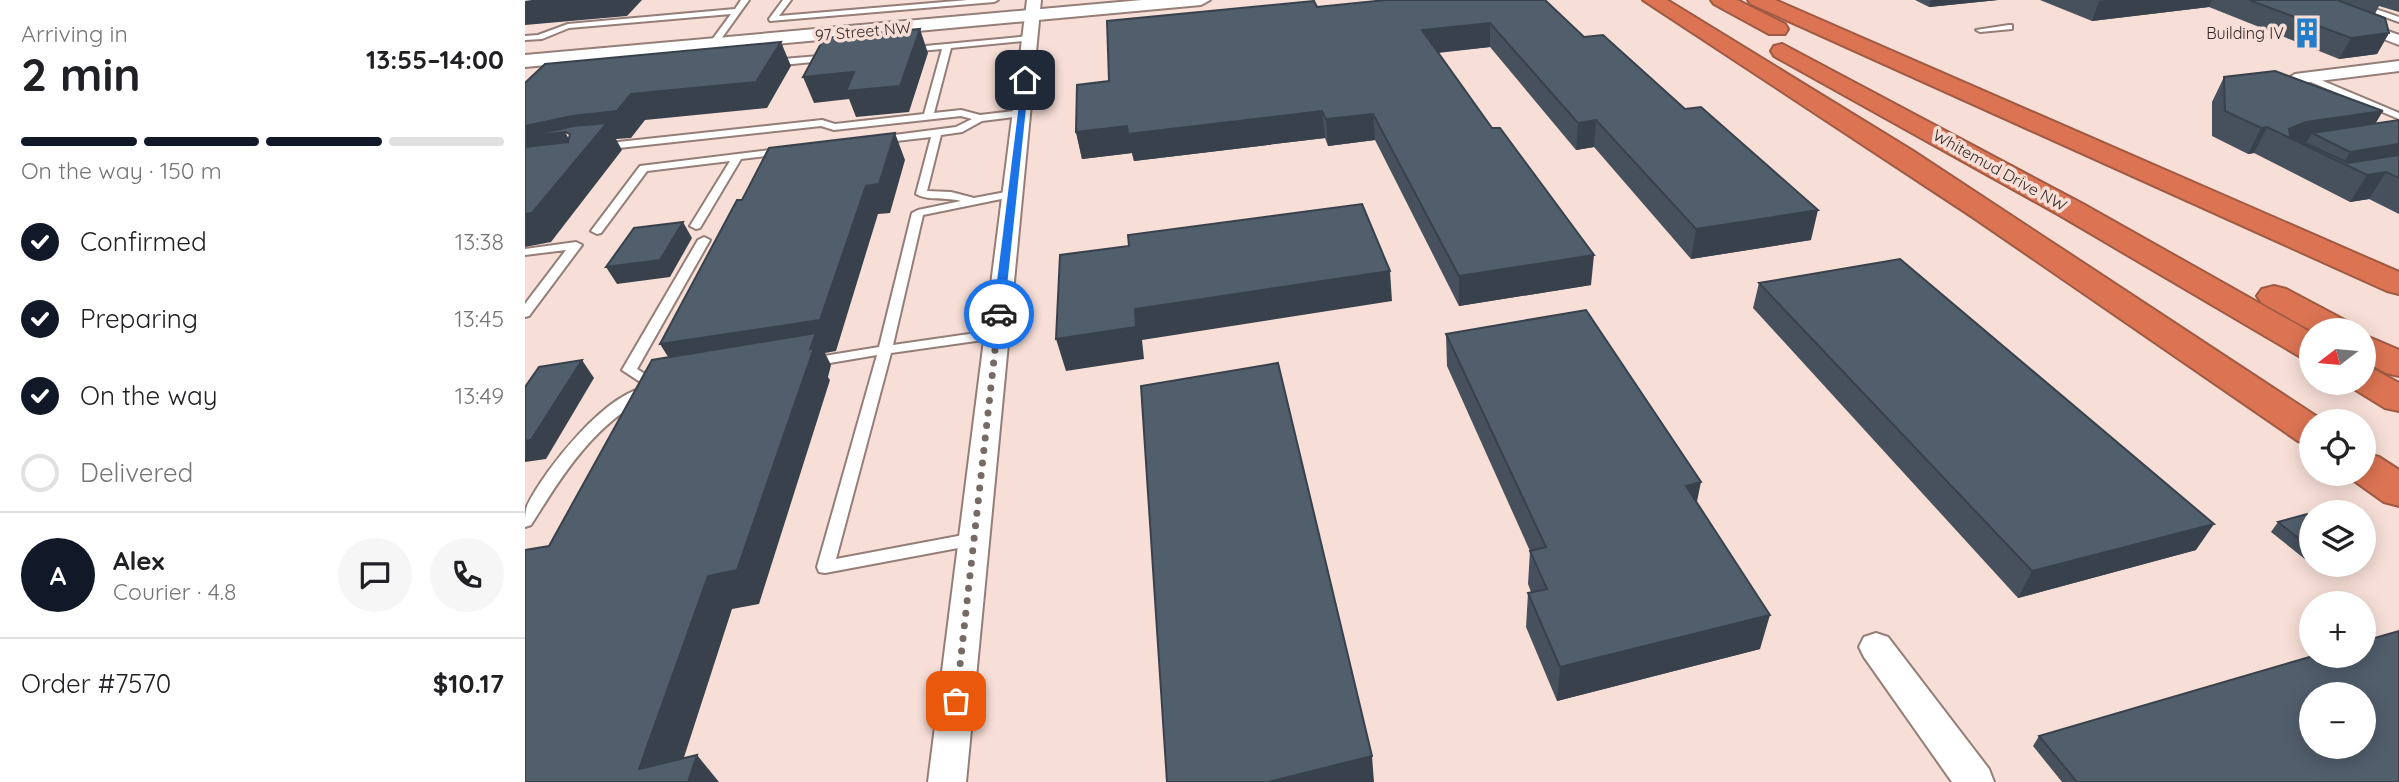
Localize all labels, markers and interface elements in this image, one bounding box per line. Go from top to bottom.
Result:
building icon: Building IV [2290,16,2324,50]
street label: 97 Street NW [814,17,912,45]
text: Arriving in [21,19,128,48]
place label: Building IV [2206,23,2284,43]
text: 13:55–14:00 [366,43,504,76]
text: 2 min [21,45,141,103]
pin [995,50,1055,110]
icon: home [1006,61,1044,99]
street label: Whitemud Drive NW [1930,125,2070,215]
text: On the way · 150 m [21,156,222,185]
icon: check [21,223,59,261]
text: Confirmed [80,225,207,258]
text: 13:38 [455,227,504,256]
courier [964,279,1034,349]
icon: car [980,295,1018,333]
icon: check [21,300,59,338]
text: Preparing [80,302,198,335]
text: 13:45 [454,304,504,333]
north arrow [2299,318,2377,396]
map controls [2299,318,2376,759]
icon: check [21,377,59,415]
text: On the way [80,379,218,412]
text: 13:49 [455,381,504,410]
button: locate [2299,409,2376,486]
text: Delivered [80,456,193,489]
button: layers [2299,500,2376,577]
button: chat [338,538,412,612]
button: phone [430,538,504,612]
text: Alex [113,544,164,577]
text: A [50,559,66,592]
text: Courier · 4.8 [113,577,236,606]
button: + [2299,591,2376,668]
text: Order #7570 [21,667,171,700]
text: $10.17 [433,667,504,700]
pin [926,671,986,731]
icon: bag [937,682,975,720]
button: − [2299,682,2376,759]

